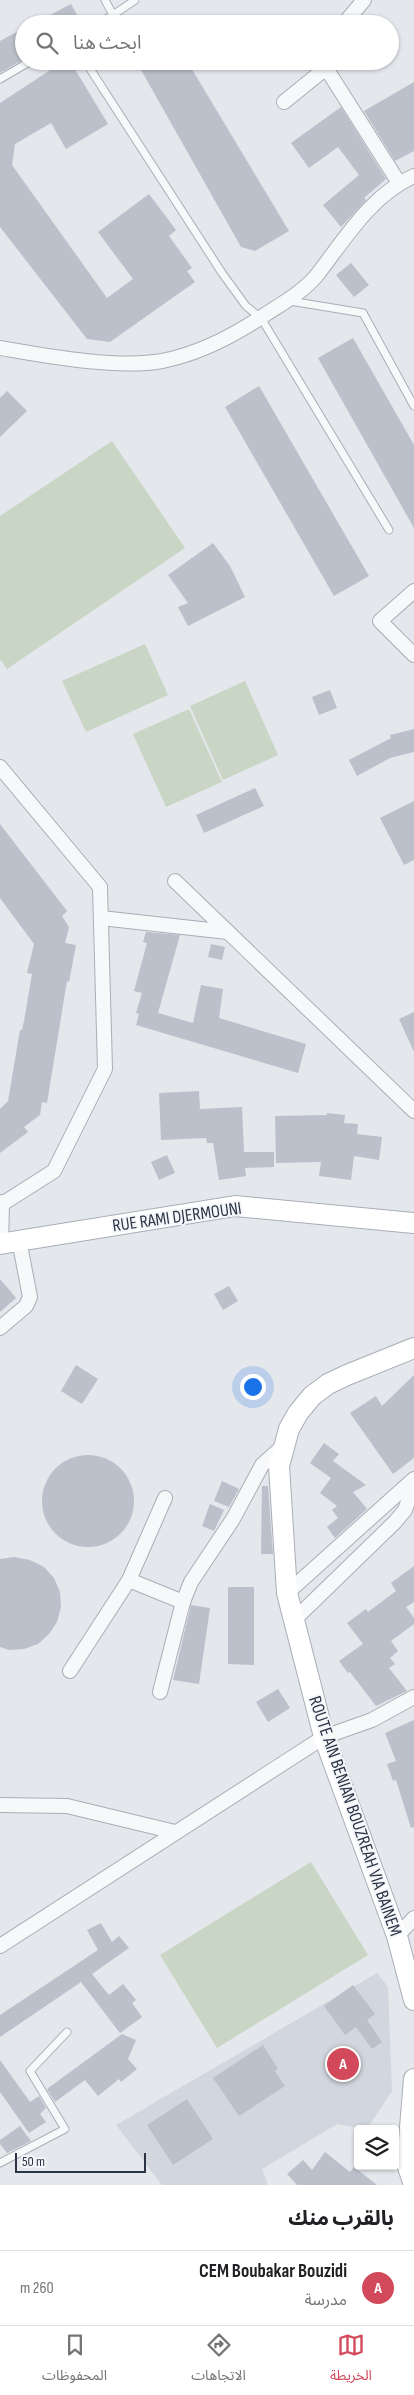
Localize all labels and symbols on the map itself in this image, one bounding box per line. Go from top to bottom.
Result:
street label: RUE RAMI DJERMOUNI [111,1198,243,1236]
your location [240,1374,266,1400]
street label: ROUTE AIN BENIAN BOUZREAH VIA BAINEM [304,1693,406,1939]
pin: A [327,2045,359,2083]
scale bar [15,2150,146,2173]

